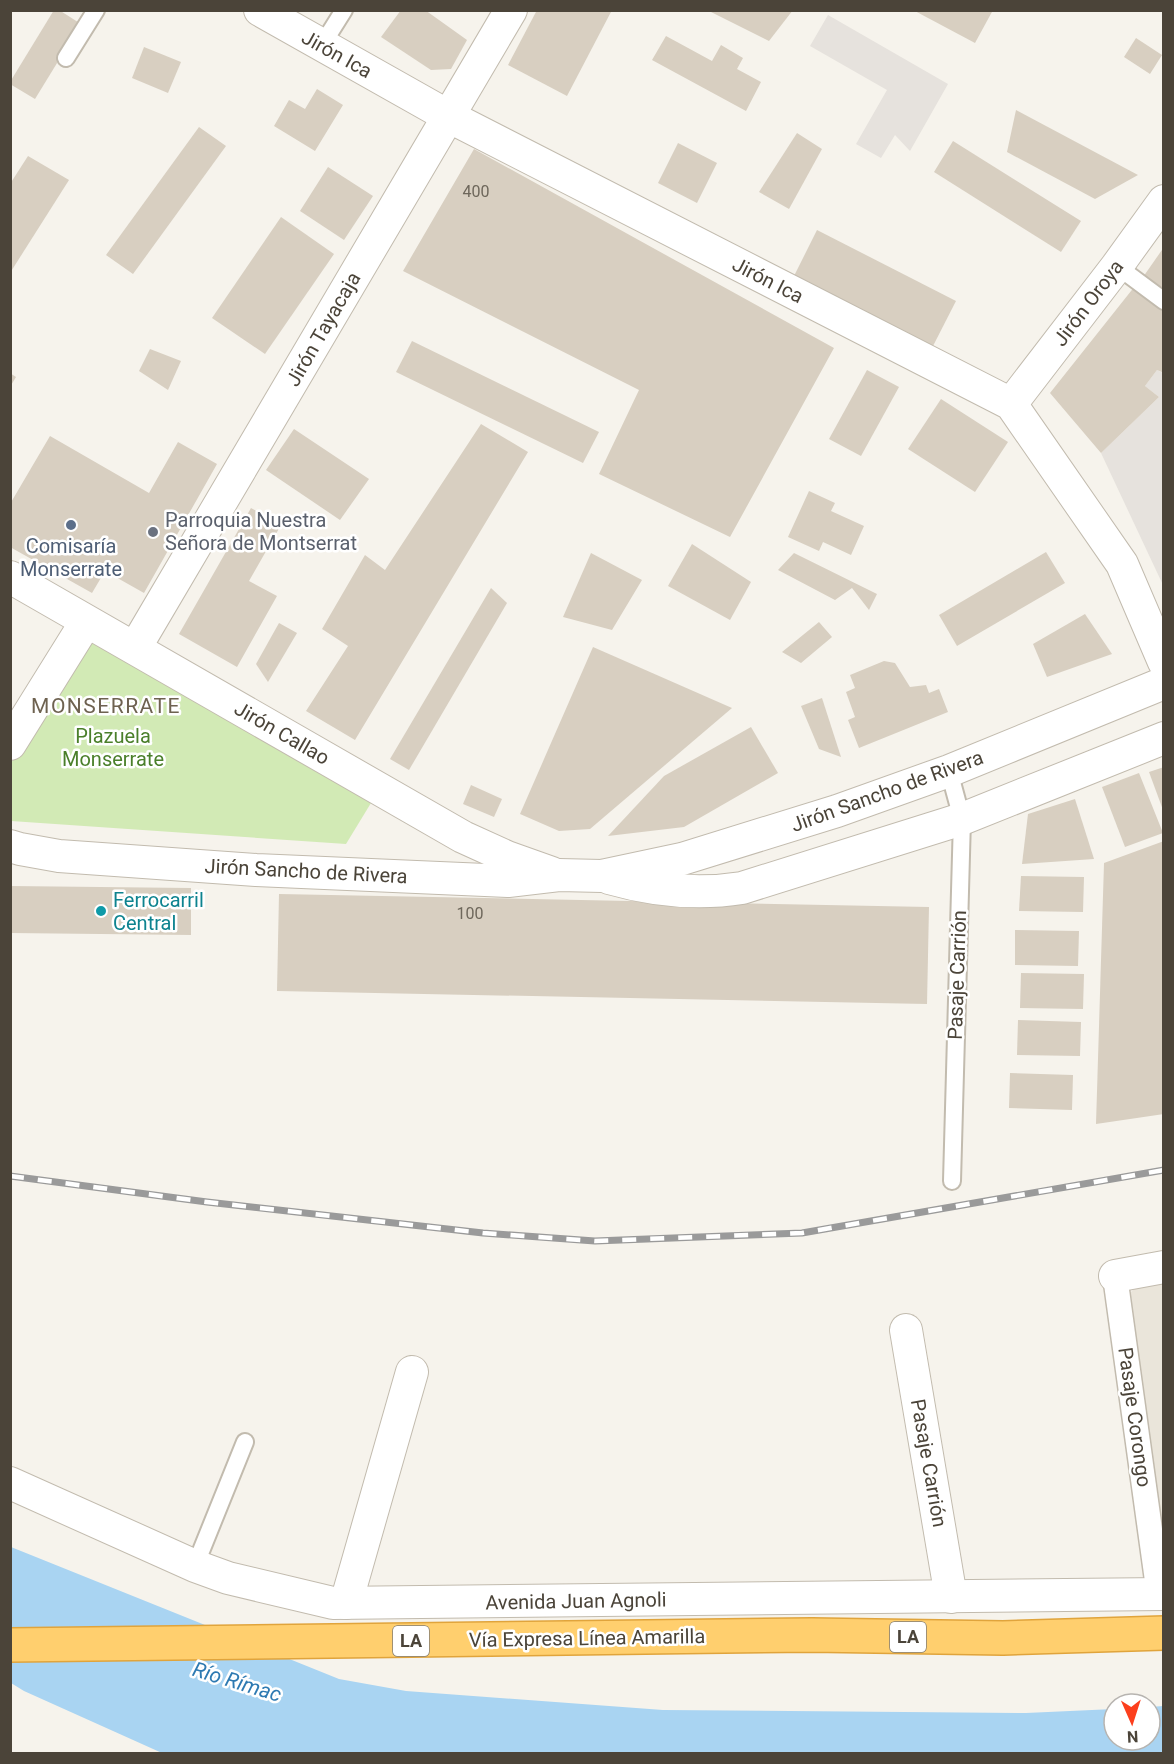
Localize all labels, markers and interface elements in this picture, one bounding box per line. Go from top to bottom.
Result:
street label: Jirón Ica [298,25,376,83]
house number: 400 [463,182,489,201]
street label: Jirón Ica [728,252,808,308]
street label: Jirón Oroya [1048,255,1128,351]
street label: Jirón Tayacaja [281,267,365,391]
place label: Parroquia Nuestra Señora de Montserrat [165,508,357,555]
marker: Comisaría Monserrate [64,518,78,532]
marker: Parroquia Nuestra Señora de Montserrat [146,525,160,539]
place label: Comisaría Monserrate [20,534,122,581]
district label: MONSERRATE [31,694,181,718]
street label: Jirón Callao [230,696,334,770]
park label: Plazuela Monserrate [62,724,164,771]
street label: Jirón Sancho de Rivera [788,745,986,837]
street label: Jirón Sancho de Rivera [204,854,408,888]
place label: Ferrocarril Central [113,888,204,935]
marker: Ferrocarril Central [94,904,108,918]
house number: 100 [457,904,483,923]
street label: Pasaje Carrión [943,910,971,1040]
street label: Pasaje Corongo [1113,1345,1157,1489]
street label: Pasaje Carrión [906,1397,952,1529]
street label: Avenida Juan Agnoli [485,1587,667,1615]
road number: LA [890,1622,926,1652]
street label: Vía Expresa Línea Amarilla [469,1624,705,1652]
road number: LA [393,1626,429,1656]
water label: Río Rímac [190,1657,285,1707]
north arrow [1102,1692,1162,1752]
text: N [1127,1727,1139,1746]

